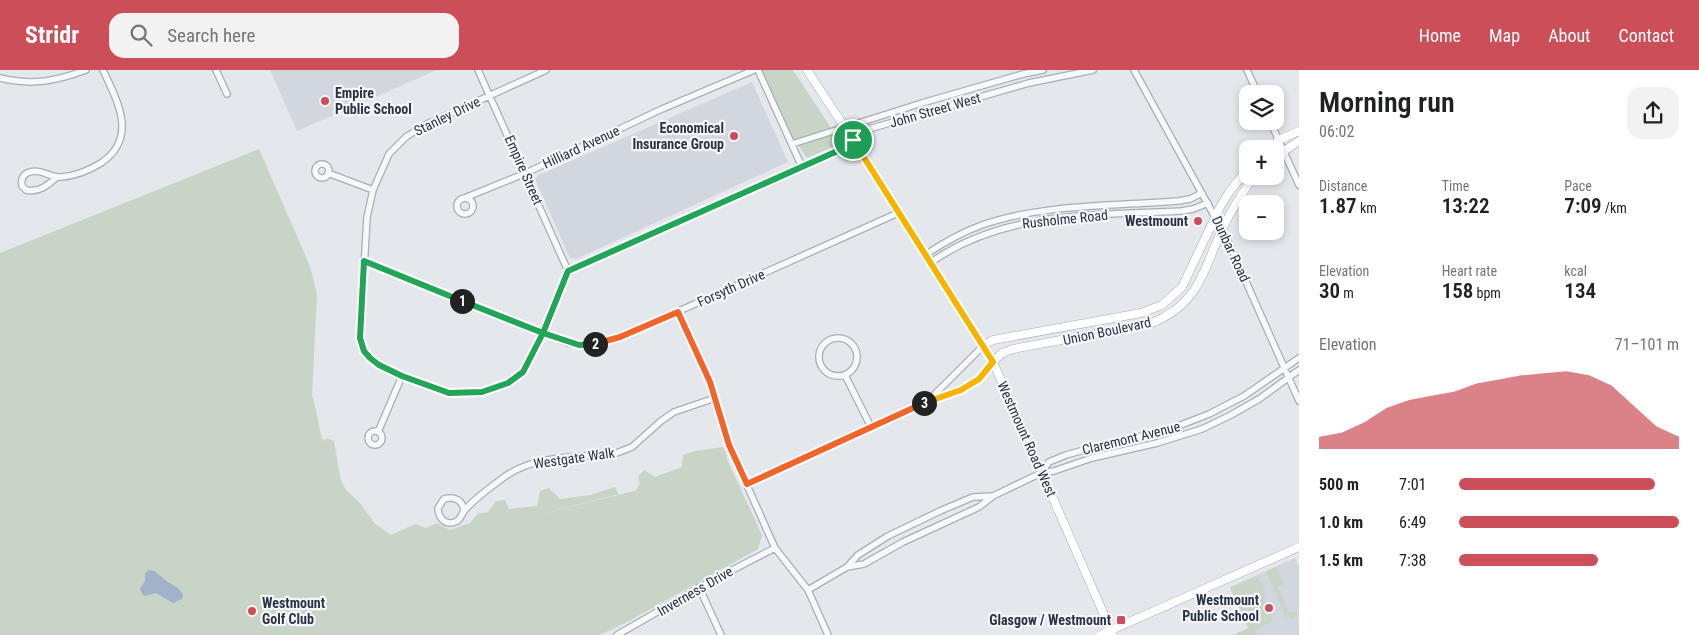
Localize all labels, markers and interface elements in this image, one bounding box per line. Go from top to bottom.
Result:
search box [109,13,459,58]
text: Stridr [25,21,79,49]
icon: search [127,21,155,49]
text: Search here [167,24,256,47]
text: Home [1419,25,1461,46]
text: Map [1489,25,1520,46]
text: About [1548,25,1590,46]
text: Contact [1618,25,1674,46]
place label: Empire Public School [335,85,412,117]
map controls [1239,85,1284,240]
button: layers [1239,85,1284,130]
text: Morning run [1319,86,1455,119]
button: share [1627,87,1679,139]
street label: John Street West [888,89,982,131]
street label: Stanley Drive [411,93,483,139]
marker: Empire Public School [319,95,331,107]
pin [832,119,874,161]
place label: Economical Insurance Group [632,120,724,152]
street label: Hilliard Avenue [540,122,622,172]
text: 06:02 [1319,122,1354,141]
icon: arrive [839,126,867,154]
marker: Economical Insurance Group [728,130,740,142]
street label: Empire Street [502,133,546,207]
button: + [1239,140,1284,185]
text: Distance [1319,178,1367,194]
text: Time [1442,178,1469,194]
text: Pace [1564,178,1592,194]
text: 1.87 [1319,194,1357,218]
text: 13:22 [1442,194,1489,218]
text: 7:09 [1564,194,1602,218]
button: − [1239,195,1284,240]
text: km [1357,200,1377,216]
text: /km [1602,200,1627,216]
street label: Rusholme Road [1021,207,1109,231]
place label: Westmount [1125,213,1188,229]
street label: Dunbar Road [1209,214,1253,284]
marker: Westmount [1192,215,1204,227]
text: Elevation [1319,263,1369,279]
text: Heart rate [1442,263,1497,279]
text: kcal [1564,263,1587,279]
street label: Forsyth Drive [695,266,768,310]
text: 30 [1319,279,1340,303]
text: 158 [1442,279,1473,303]
text: 134 [1564,279,1596,303]
text: m [1340,285,1354,301]
text: bpm [1473,285,1501,301]
pin: 1 [450,288,474,314]
text: 1 [459,293,466,309]
street label: Union Boulevard [1061,314,1153,348]
pin: 2 [582,332,608,356]
text: Elevation [1319,335,1377,354]
text: 71–101 m [1615,335,1679,354]
text: 2 [592,336,599,352]
street label: Westmount Road West [994,379,1060,499]
pin: 3 [912,390,936,416]
text: 3 [921,395,928,411]
street label: Claremont Avenue [1080,418,1182,458]
street label: Westgate Walk [532,444,616,472]
text: 500 m [1319,475,1359,494]
text: 7:01 [1399,475,1426,494]
text: 1.0 km [1319,513,1363,532]
text: 6:49 [1399,513,1426,532]
text: 1.5 km [1319,551,1363,570]
text: 7:38 [1399,551,1426,570]
street label: Inverness Drive [655,563,736,619]
place label: Westmount Public School [1182,592,1259,624]
place label: Westmount Golf Club [262,595,325,627]
marker: Westmount Public School [1263,602,1275,614]
marker: Westmount Golf Club [246,605,258,617]
place label: Glasgow / Westmount [989,612,1111,628]
marker: Glasgow / Westmount [1115,614,1127,626]

